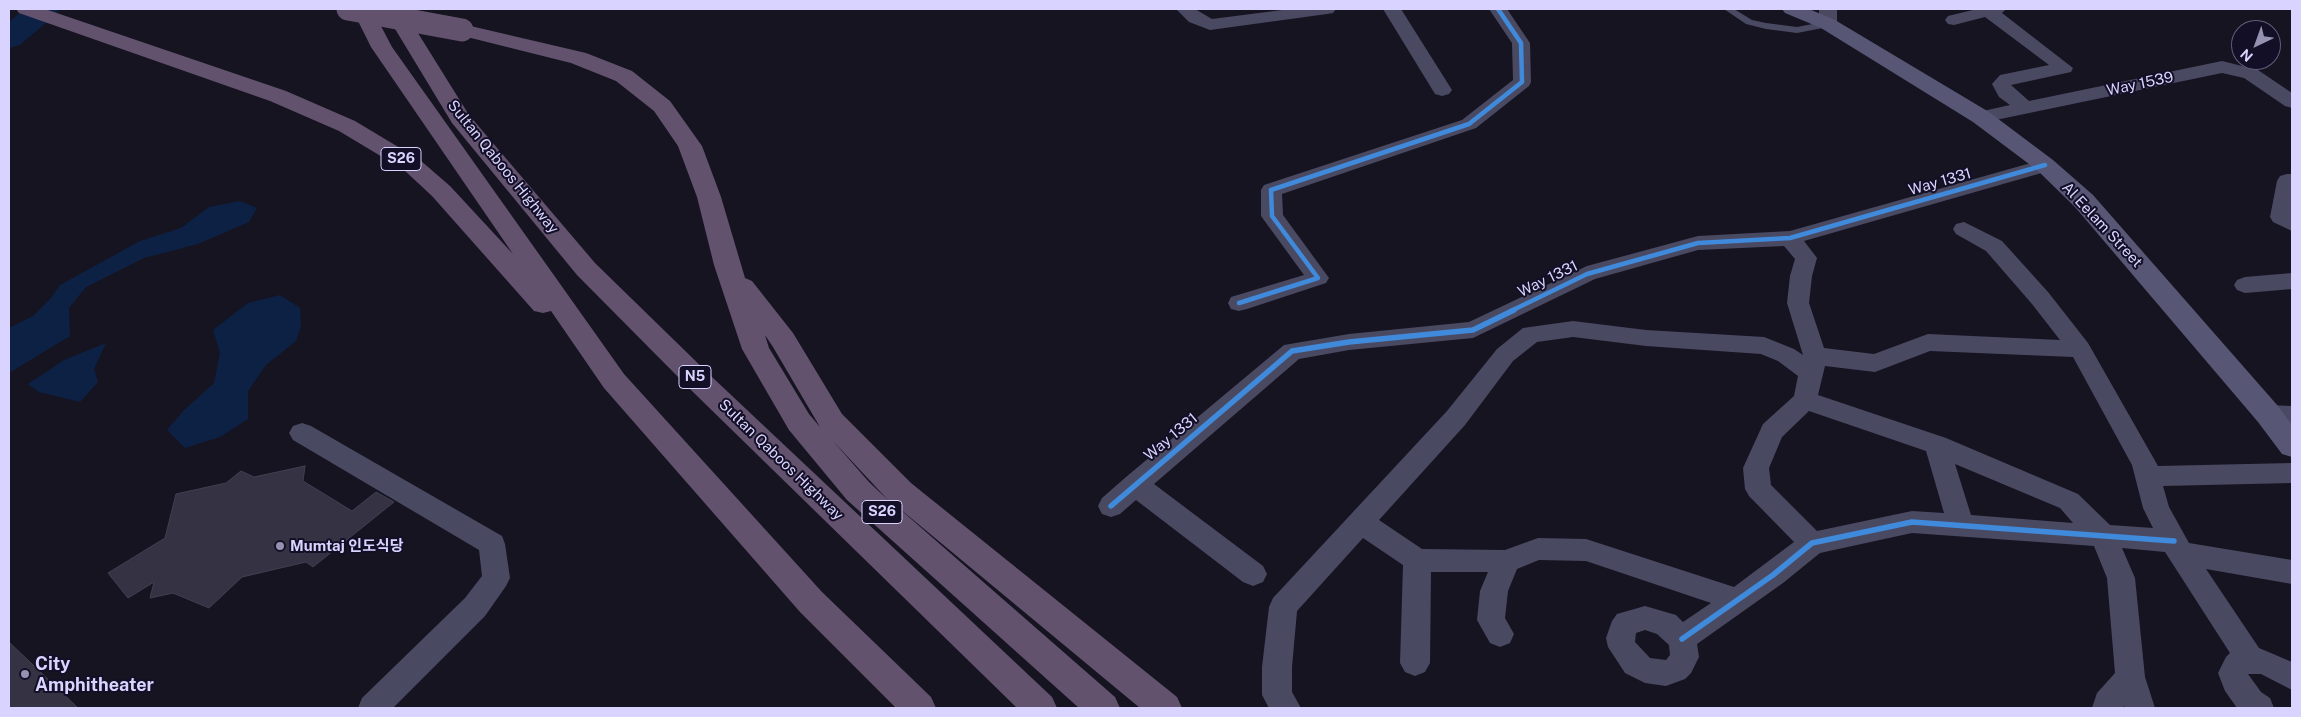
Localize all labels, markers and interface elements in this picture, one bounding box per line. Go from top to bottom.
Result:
north arrow [2231,20,2281,70]
text: N [2237,46,2256,65]
street label: Way 1539 [2105,68,2175,100]
street label: Sultan Qaboos Highway [444,97,562,237]
road number: S26 [381,148,421,170]
street label: Way 1331 [1907,164,1973,200]
street label: Al Eelam Street [2058,179,2146,271]
street label: Way 1331 [1515,257,1581,301]
road number: N5 [679,366,711,388]
street label: Sultan Qaboos Highway [715,396,847,524]
street label: Way 1331 [1141,409,1201,465]
road number: S26 [862,501,902,524]
place label: Mumtaj 인도식당 [290,537,404,555]
marker: Mumtaj 인도식당 [274,540,286,552]
place label: City Amphitheater [35,653,154,696]
marker: City Amphitheater [19,668,31,680]

